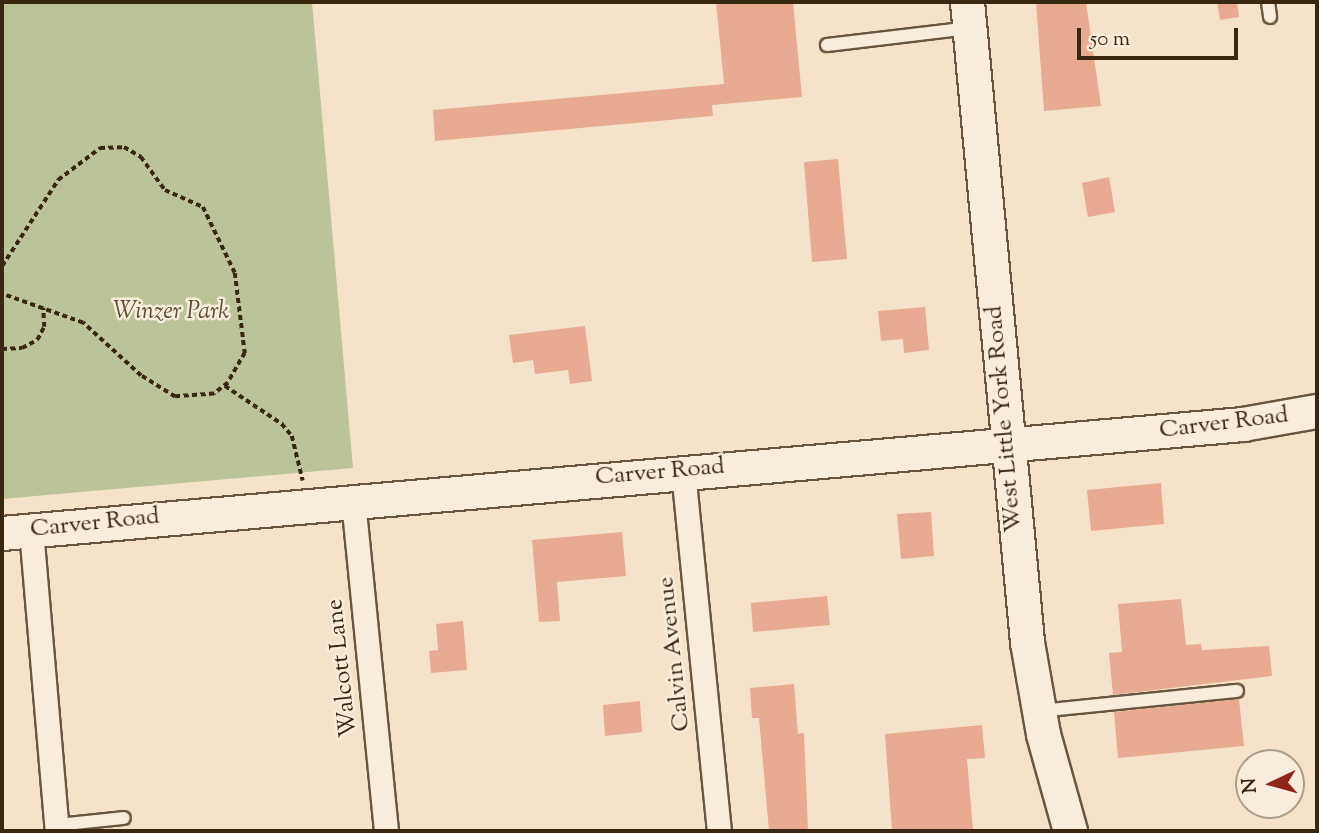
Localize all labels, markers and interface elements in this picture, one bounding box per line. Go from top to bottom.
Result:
scale bar [1081,14,1242,58]
text: 50 m [1090,25,1130,55]
park label: Winzer Park [113,299,229,327]
street label: West Little York Road [981,304,1029,534]
street label: Carver Road [1158,402,1290,446]
street label: Carver Road [594,453,726,493]
street label: Carver Road [29,503,161,545]
street label: Calvin Avenue [653,575,697,733]
street label: Walcott Lane [321,597,365,739]
north arrow [1235,749,1305,819]
text: N [1236,777,1265,794]

